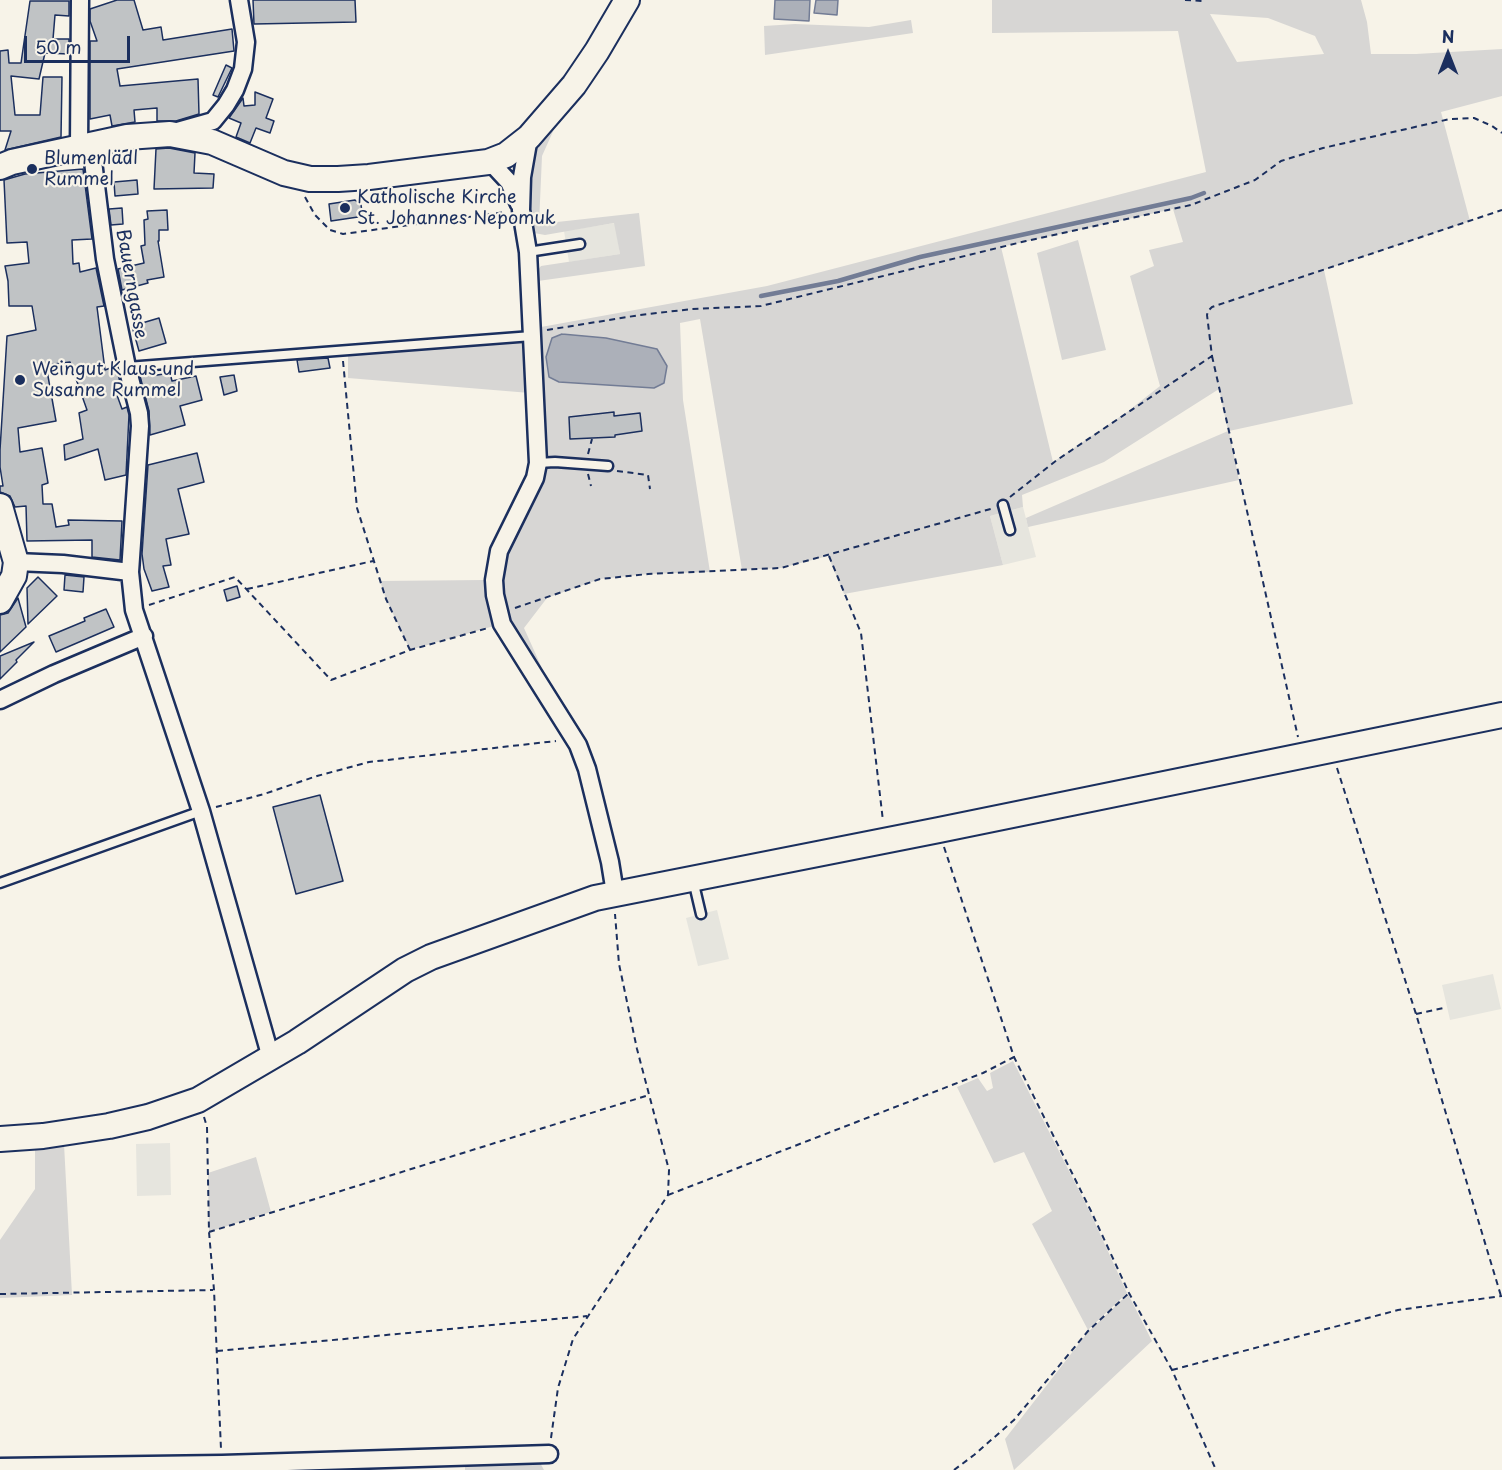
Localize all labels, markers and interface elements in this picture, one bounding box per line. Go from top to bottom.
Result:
scale bar [27,24,134,62]
north arrow [1418,24,1478,84]
text: N [1442,24,1454,48]
text: 50 m [35,33,82,60]
place label: Blumenlädl Rummel [44,148,138,190]
marker: Blumenlädl Rummel [25,162,39,176]
place label: Katholische Kirche St. Johannes Nepomuk [357,187,556,230]
marker: Katholische Kirche St. Johannes Nepomuk [338,201,352,215]
street label: Bauerngasse [111,228,151,340]
place label: Weingut Klaus und Susanne Rummel [32,359,194,401]
marker: Weingut Klaus und Susanne Rummel [13,373,27,387]

